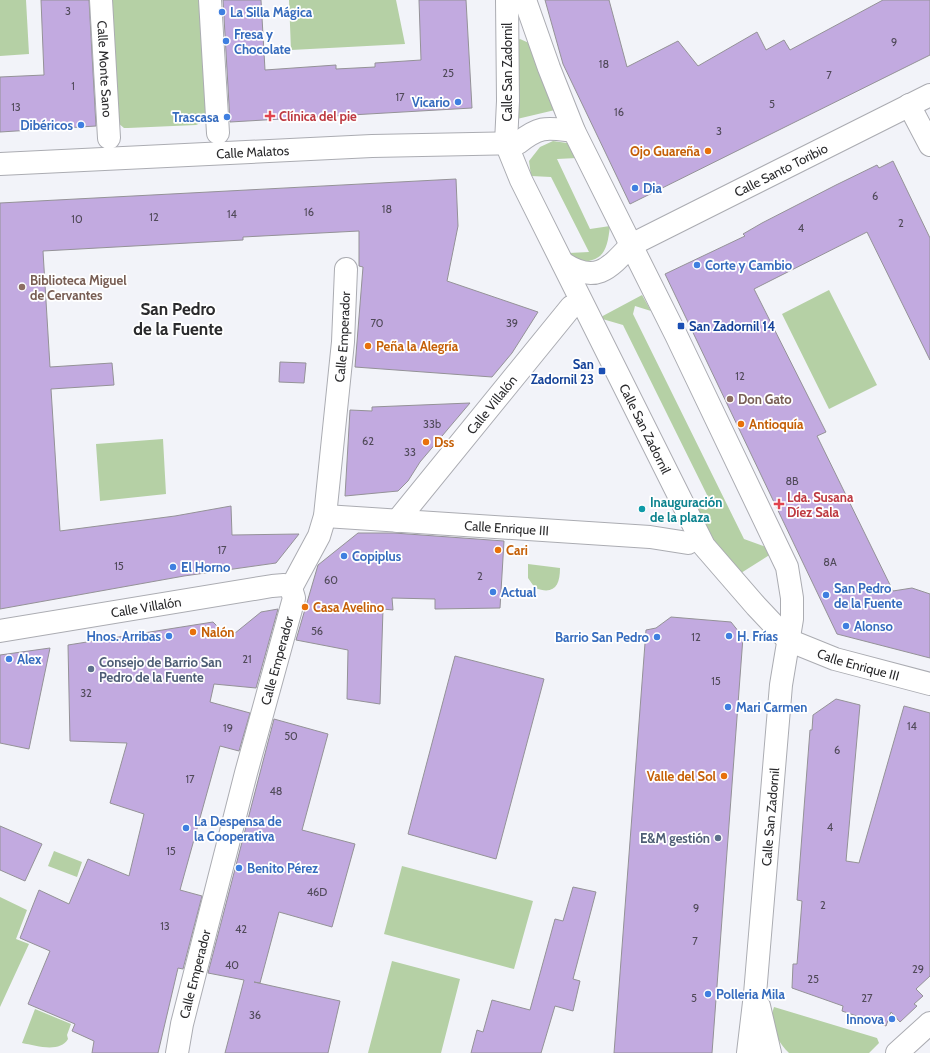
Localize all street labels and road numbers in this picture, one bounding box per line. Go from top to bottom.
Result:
street label: Calle Monte Sano [94,20,116,118]
street label: Calle San Zadornil [499,23,515,121]
street label: Calle Santo Toribio [731,140,830,200]
street label: Calle Malatos [216,142,290,162]
street label: Calle Emperador [331,290,353,383]
street label: Calle Villalón [463,372,520,437]
street label: Calle San Zadornil [616,381,675,476]
street label: Calle Enrique III [464,517,549,538]
street label: Calle Villalón [110,593,182,621]
street label: Calle Emperador [257,614,297,707]
street label: Calle Enrique III [815,645,901,684]
street label: Calle San Zadornil [758,767,782,867]
street label: Calle Emperador [176,927,214,1020]

